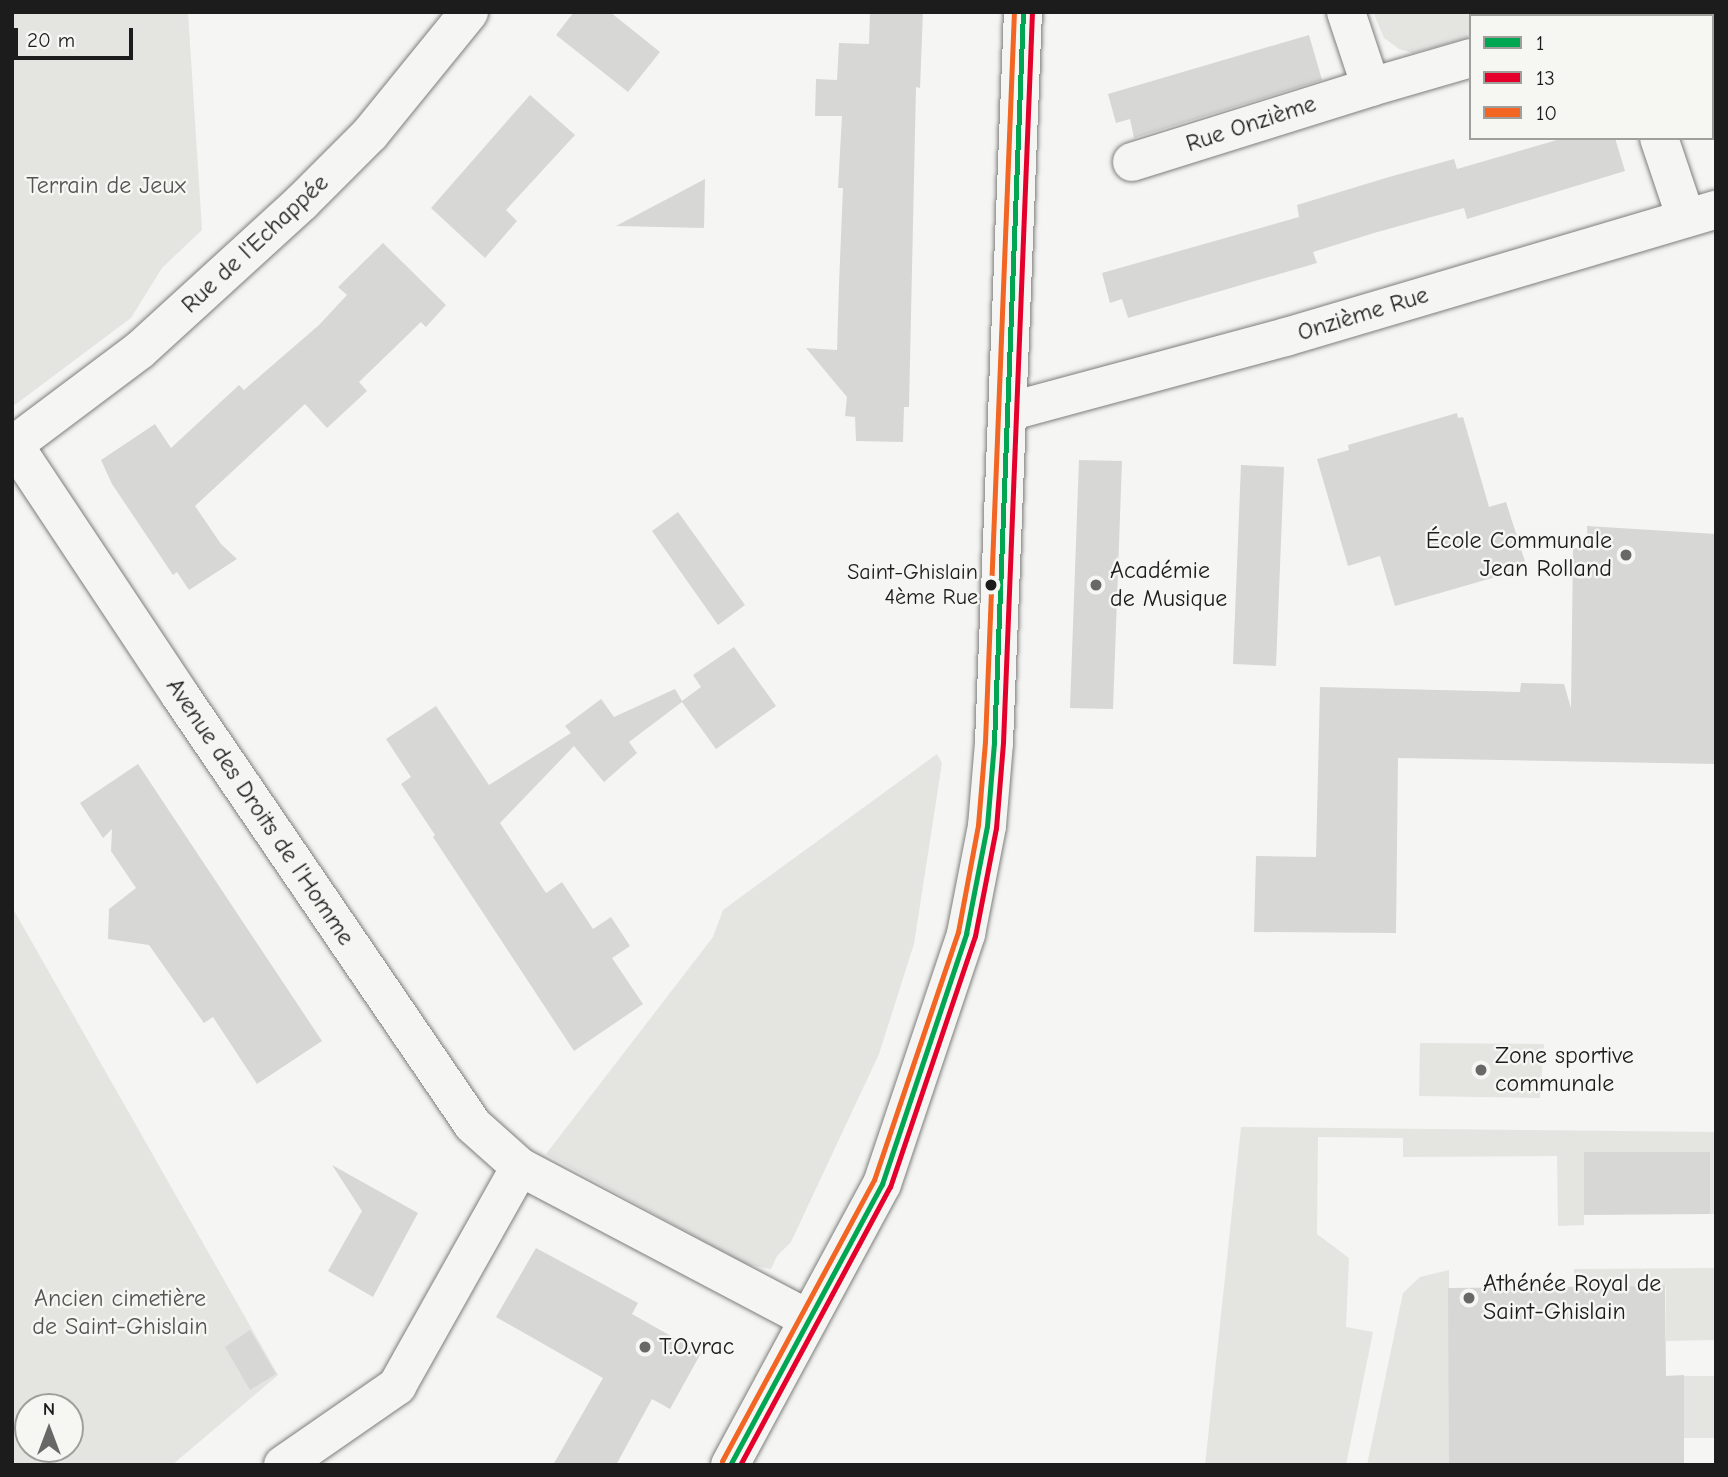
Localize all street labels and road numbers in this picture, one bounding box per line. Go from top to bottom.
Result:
street label: Rue Onzième [1182,89,1320,159]
street label: Rue de l'Echappée [176,169,334,319]
street label: Onzième Rue [1294,280,1432,348]
street label: Avenue des Droits de l'Homme [160,673,360,951]

